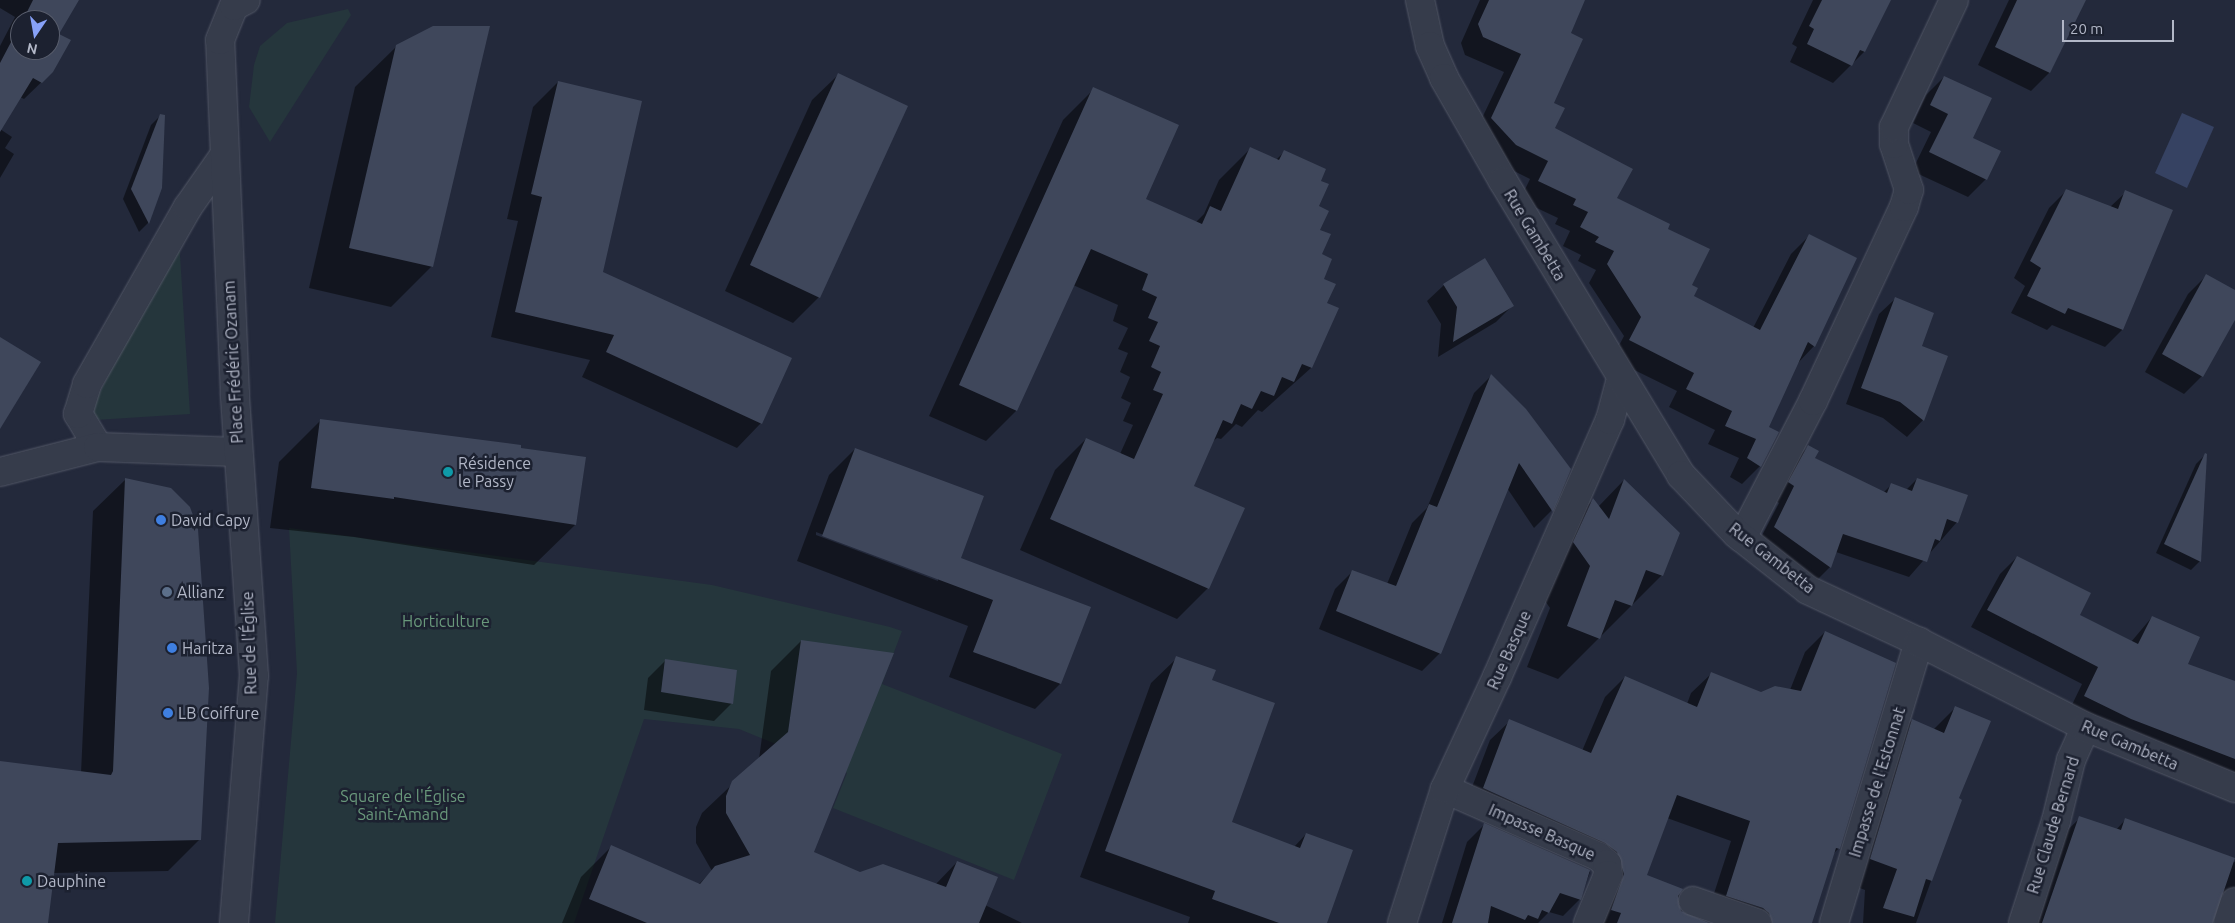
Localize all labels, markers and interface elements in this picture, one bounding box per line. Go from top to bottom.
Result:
north arrow [10,10,60,60]
scale bar [2065,10,2178,42]
text: 20 m [2070,20,2103,37]
text: N [25,40,39,58]
street label: Rue Gambetta [1500,186,1570,284]
street label: Place Frédéric Ozanam [219,280,247,444]
place label: Résidence le Passy [458,453,531,491]
marker: Résidence le Passy [442,466,454,478]
place label: David Capy [171,510,250,530]
marker: David Capy [155,514,167,526]
street label: Rue Gambetta [1725,519,1819,597]
place label: Allianz [177,582,224,602]
marker: Allianz [161,586,173,598]
street label: Rue de l'Église [238,591,260,695]
street label: Rue Basque [1483,608,1535,692]
park label: Horticulture [402,611,490,631]
place label: Haritza [182,638,233,658]
marker: Haritza [166,642,178,654]
place label: LB Coiffure [178,703,259,723]
street label: Impasse de l'Estonnat [1845,705,1909,859]
marker: LB Coiffure [162,707,174,719]
street label: Rue Gambetta [2079,716,2181,774]
street label: Rue Claude Bernard [2023,754,2083,896]
park label: Square de l'Église Saint-Amand [340,786,466,824]
street label: Impasse Basque [1486,800,1598,864]
place label: Dauphine [37,871,106,891]
marker: Dauphine [21,875,33,887]

